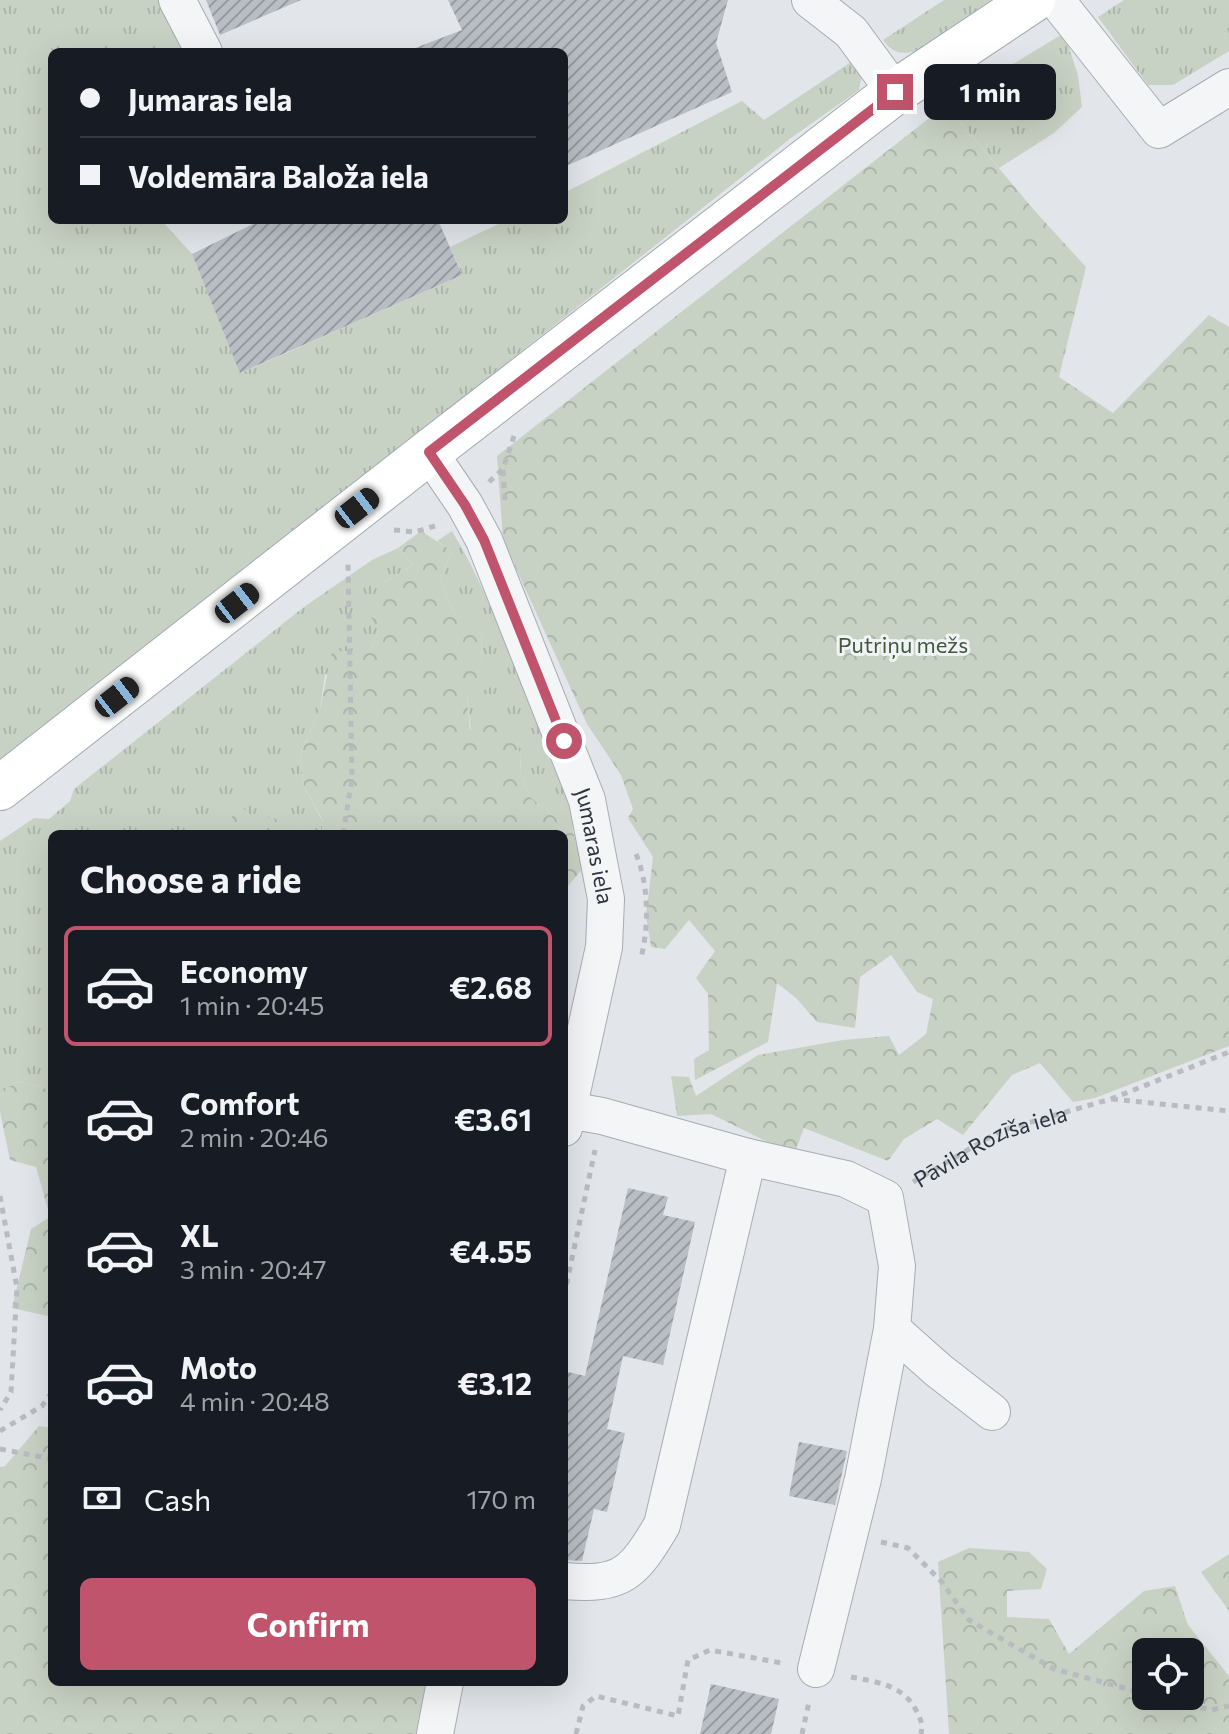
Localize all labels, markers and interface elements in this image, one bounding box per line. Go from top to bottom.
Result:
callout: 1 min [923,64,1055,120]
route end [877,74,913,110]
text: 1 min [959,76,1021,107]
text: Jumaras iela [128,80,292,117]
text: Voldemāra Baloža iela [128,157,429,194]
car [331,484,383,532]
car [211,579,263,627]
park label: Putriņu mežs [838,631,968,659]
car [91,673,143,721]
route start [546,723,582,759]
street label: Jumaras iela [570,783,620,906]
text: Choose a ride [80,856,301,900]
icon: car [84,950,156,1022]
text: Economy [180,952,308,989]
text: €2.68 [449,968,532,1005]
text: 1 min · 20:45 [180,989,324,1020]
icon: car [84,1082,156,1154]
text: Comfort [180,1084,299,1121]
street label: Pāvila Rozīša iela [908,1099,1070,1192]
text: €3.61 [454,1100,532,1137]
text: 2 min · 20:46 [180,1121,329,1152]
icon: car [84,1214,156,1286]
text: XL [180,1216,219,1253]
text: €4.55 [450,1232,532,1269]
text: 3 min · 20:47 [180,1253,326,1284]
icon: car [84,1346,156,1418]
text: Moto [180,1348,257,1385]
text: €3.12 [457,1364,532,1401]
text: 4 min · 20:48 [180,1385,330,1416]
icon: cash [80,1476,124,1520]
text: Cash [144,1480,211,1517]
text: 170 m [467,1483,536,1514]
button: Confirm [80,1578,536,1670]
map controls [1132,1638,1204,1710]
button: locate [1132,1638,1204,1710]

